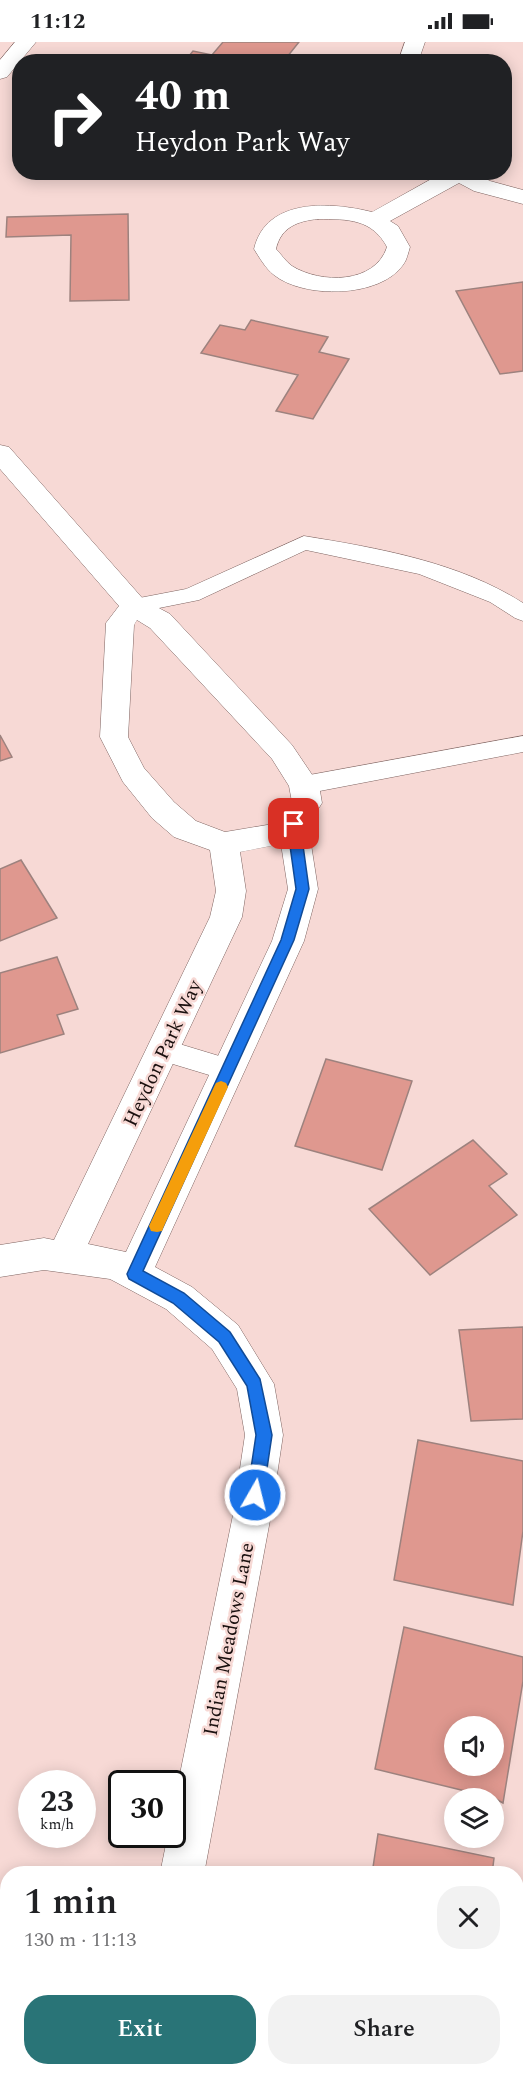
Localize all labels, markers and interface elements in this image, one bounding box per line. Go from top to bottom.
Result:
text: 11:12 [30,5,85,38]
text: 40 m [135,65,230,128]
icon: right [36,78,114,156]
text: Heydon Park Way [135,122,349,164]
pin [268,798,319,849]
icon: arrive [277,807,310,840]
street label: Heydon Park Way [116,974,211,1132]
position arrow [223,1463,287,1527]
street label: Indian Meadows Lane [196,1540,262,1738]
map controls [444,1716,504,1848]
button: sound [444,1716,504,1776]
speed limit sign: 30 [108,1770,186,1848]
text: 23 [40,1779,74,1825]
button: layers [444,1788,504,1848]
text: km/h [40,1813,74,1836]
text: 1 min [24,1875,117,1930]
button: close [437,1886,500,1949]
text: 130 m · 11:13 [24,1925,136,1955]
button: Exit [24,1995,256,2064]
button: Share [268,1995,500,2064]

